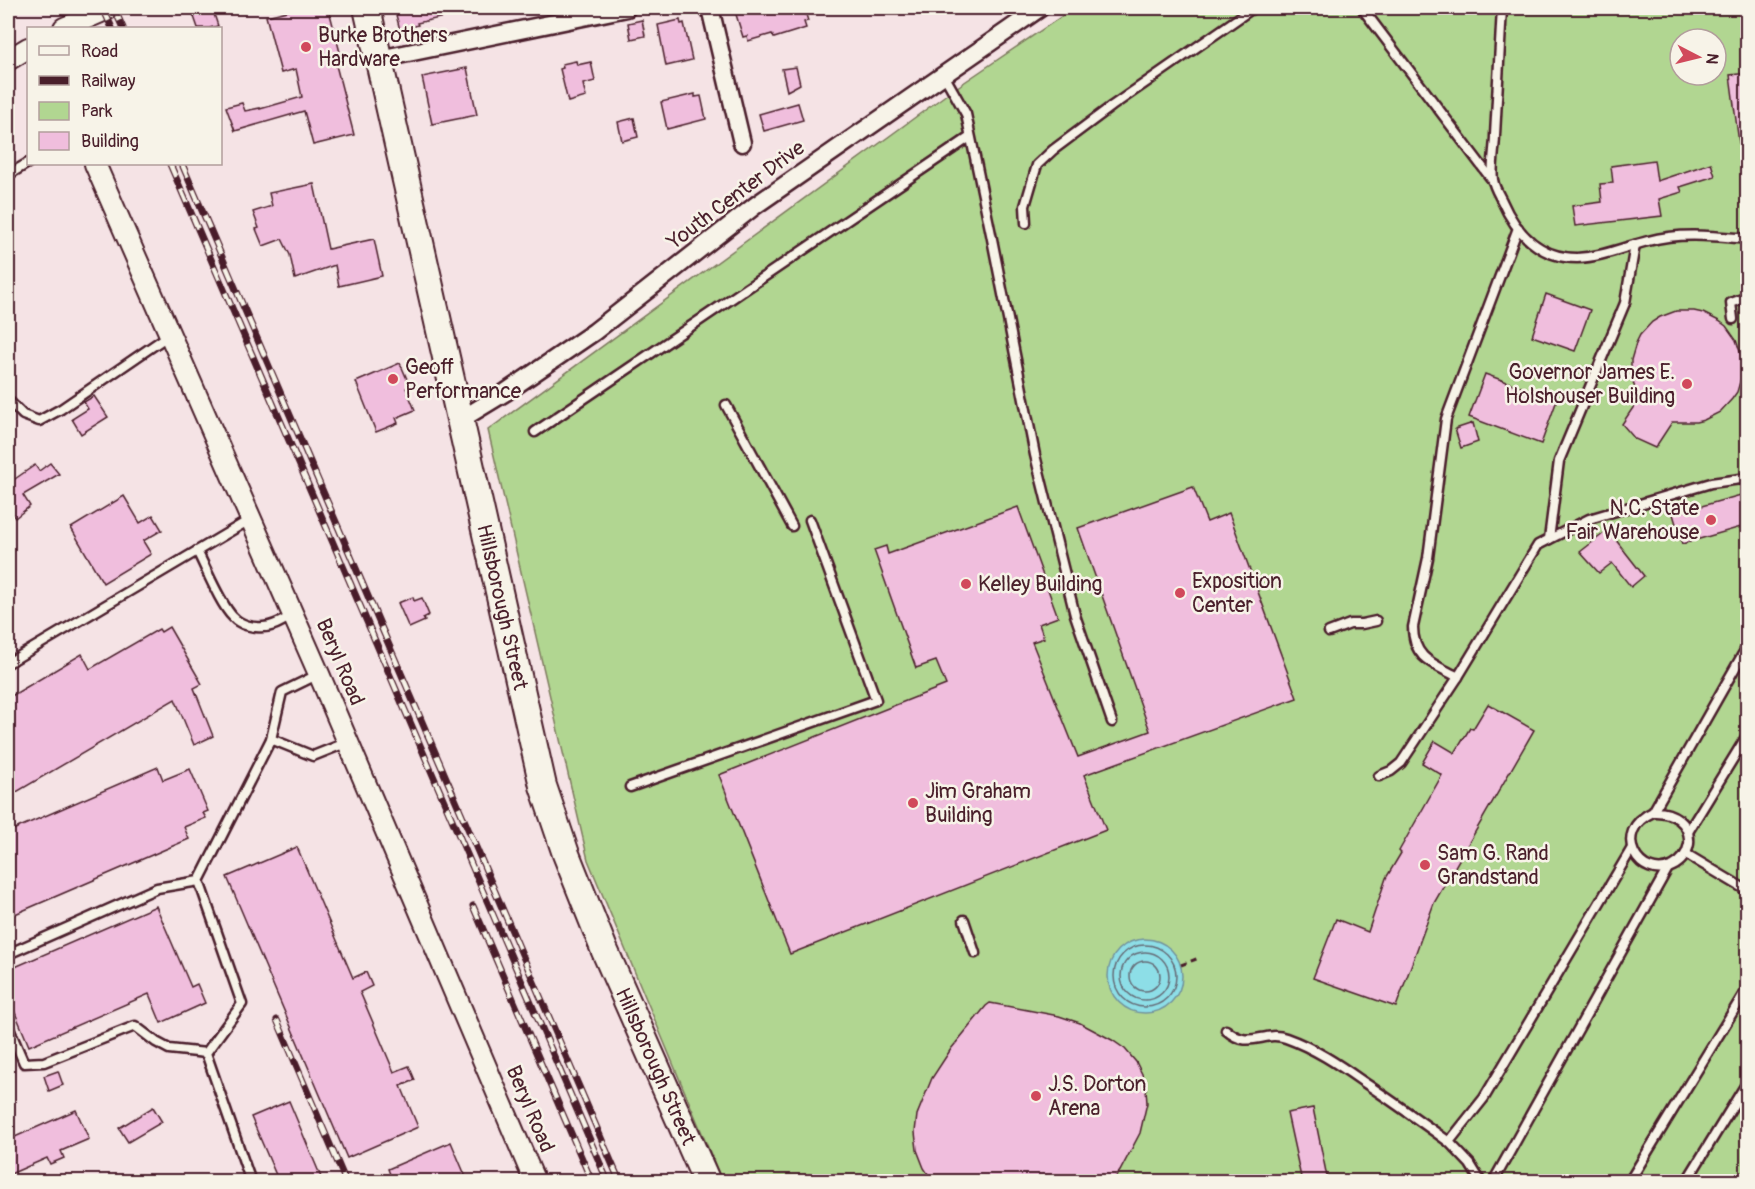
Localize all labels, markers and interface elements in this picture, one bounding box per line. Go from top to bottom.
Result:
place label: Burke Brothers Hardware [318,22,448,73]
legend [27,27,222,165]
north arrow [1668,27,1728,87]
text: Road [81,40,118,63]
marker: Burke Brothers Hardware [299,40,313,54]
text: N [1701,52,1722,65]
text: Railway [81,70,136,93]
text: Park [81,100,113,123]
text: Building [81,130,139,153]
street label: Youth Center Drive [661,134,811,256]
place label: Geoff Performance [405,354,522,405]
place label: Governor James E. Holshouser Building [1505,359,1675,410]
marker: Geoff Performance [386,372,400,386]
marker: Governor James E. Holshouser Building [1680,377,1694,391]
place label: N.C. State Fair Warehouse [1566,495,1700,546]
marker: N.C. State Fair Warehouse [1704,513,1718,527]
street label: Hillsborough Street [471,521,534,693]
place label: Exposition Center [1192,568,1282,619]
place label: Kelley Building [978,571,1102,598]
marker: Kelley Building [959,577,973,591]
marker: Exposition Center [1173,586,1187,600]
street label: Beryl Road [310,614,370,710]
place label: Jim Graham Building [925,778,1031,829]
marker: Jim Graham Building [906,796,920,810]
place label: Sam G. Rand Grandstand [1437,840,1549,891]
marker: Sam G. Rand Grandstand [1418,858,1432,872]
street label: Hillsborough Street [609,983,703,1150]
street label: Beryl Road [500,1061,560,1157]
place label: J.S. Dorton Arena [1048,1071,1146,1122]
marker: J.S. Dorton Arena [1029,1089,1043,1103]

